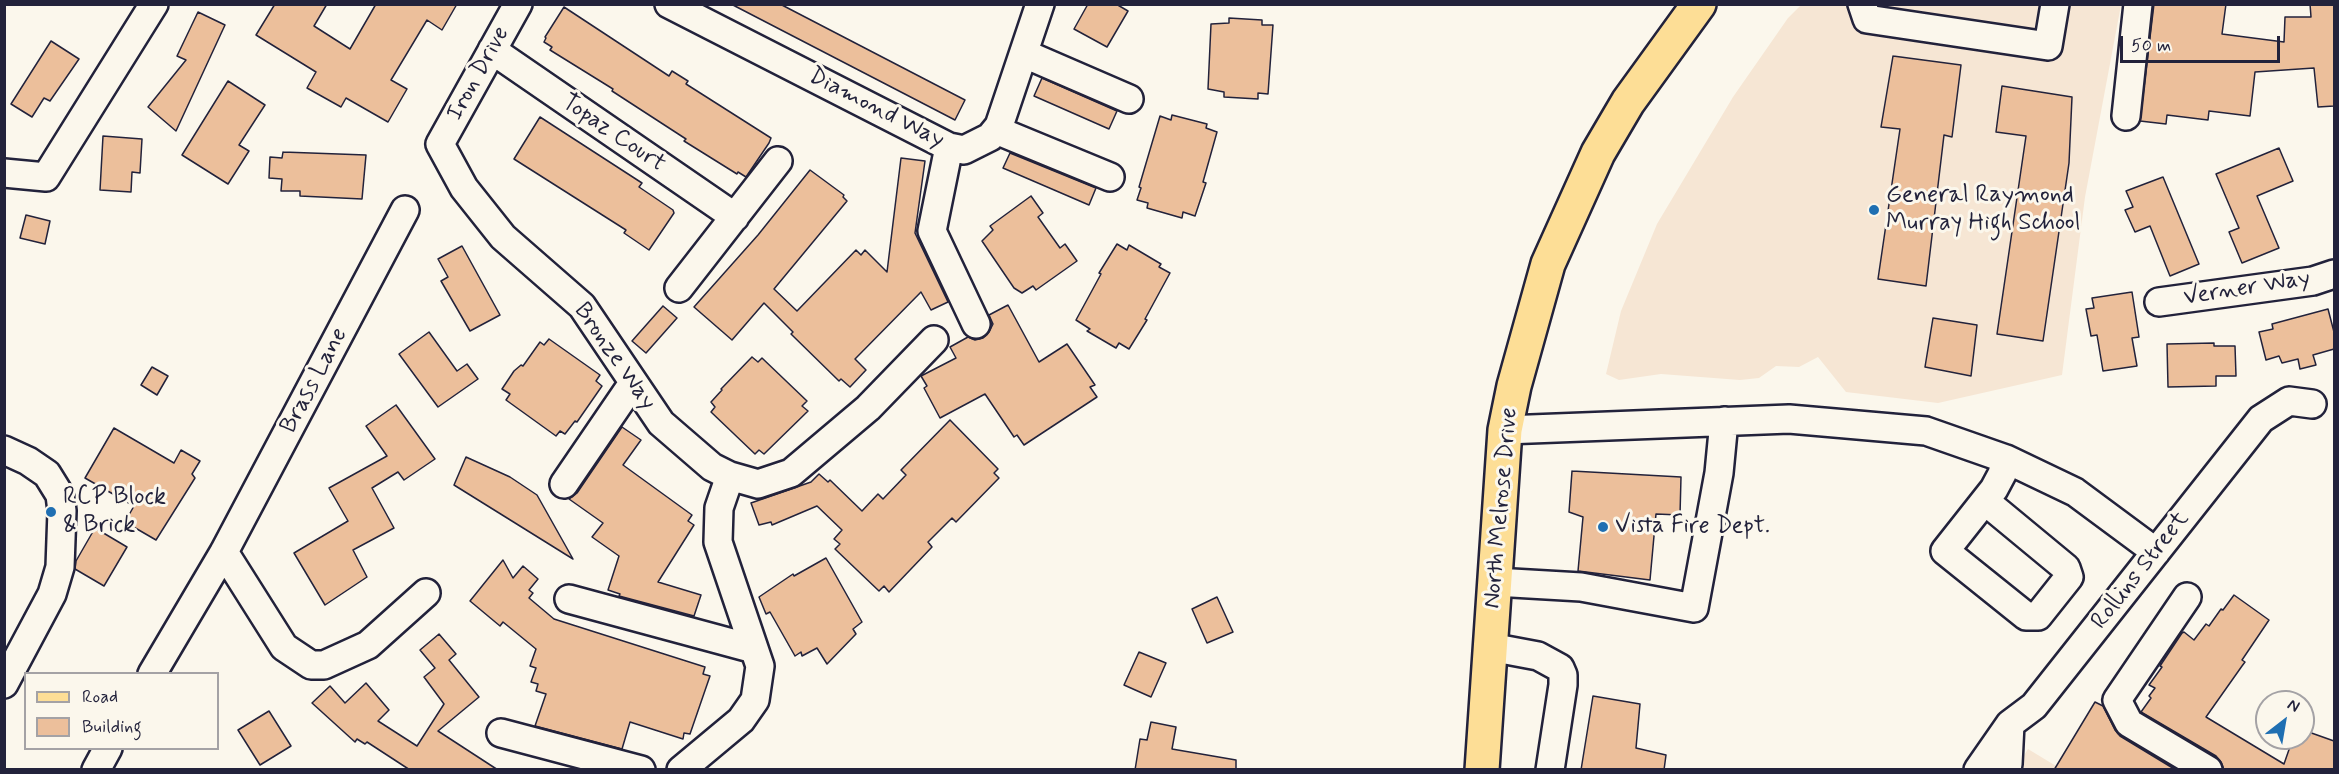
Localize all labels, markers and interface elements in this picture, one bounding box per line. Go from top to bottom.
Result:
street label: Iron Drive [441,22,517,126]
scale bar [2123,24,2284,62]
text: 50 m [2131,34,2171,58]
street label: Diamond Way [803,62,949,156]
street label: Topaz Court [555,89,671,179]
place label: General Raymond Murray High School [1886,182,2080,238]
marker: General Raymond Murray High School [1867,203,1881,217]
street label: Verner Way [2182,265,2312,313]
street label: Bronze Way [567,298,661,416]
street label: Brass Lane [275,323,355,439]
street label: North Melrose Drive [1479,406,1525,610]
place label: RCP Block & Brick [63,484,166,540]
marker: RCP Block & Brick [44,505,58,519]
street label: Rollins Street [2086,506,2196,636]
place label: Vista Fire Dept. [1615,513,1770,541]
marker: Vista Fire Dept. [1596,520,1610,534]
legend [24,672,219,750]
text: Road [82,685,118,709]
north arrow [2255,690,2315,750]
text: N [2284,694,2303,718]
text: Building [82,715,142,739]

